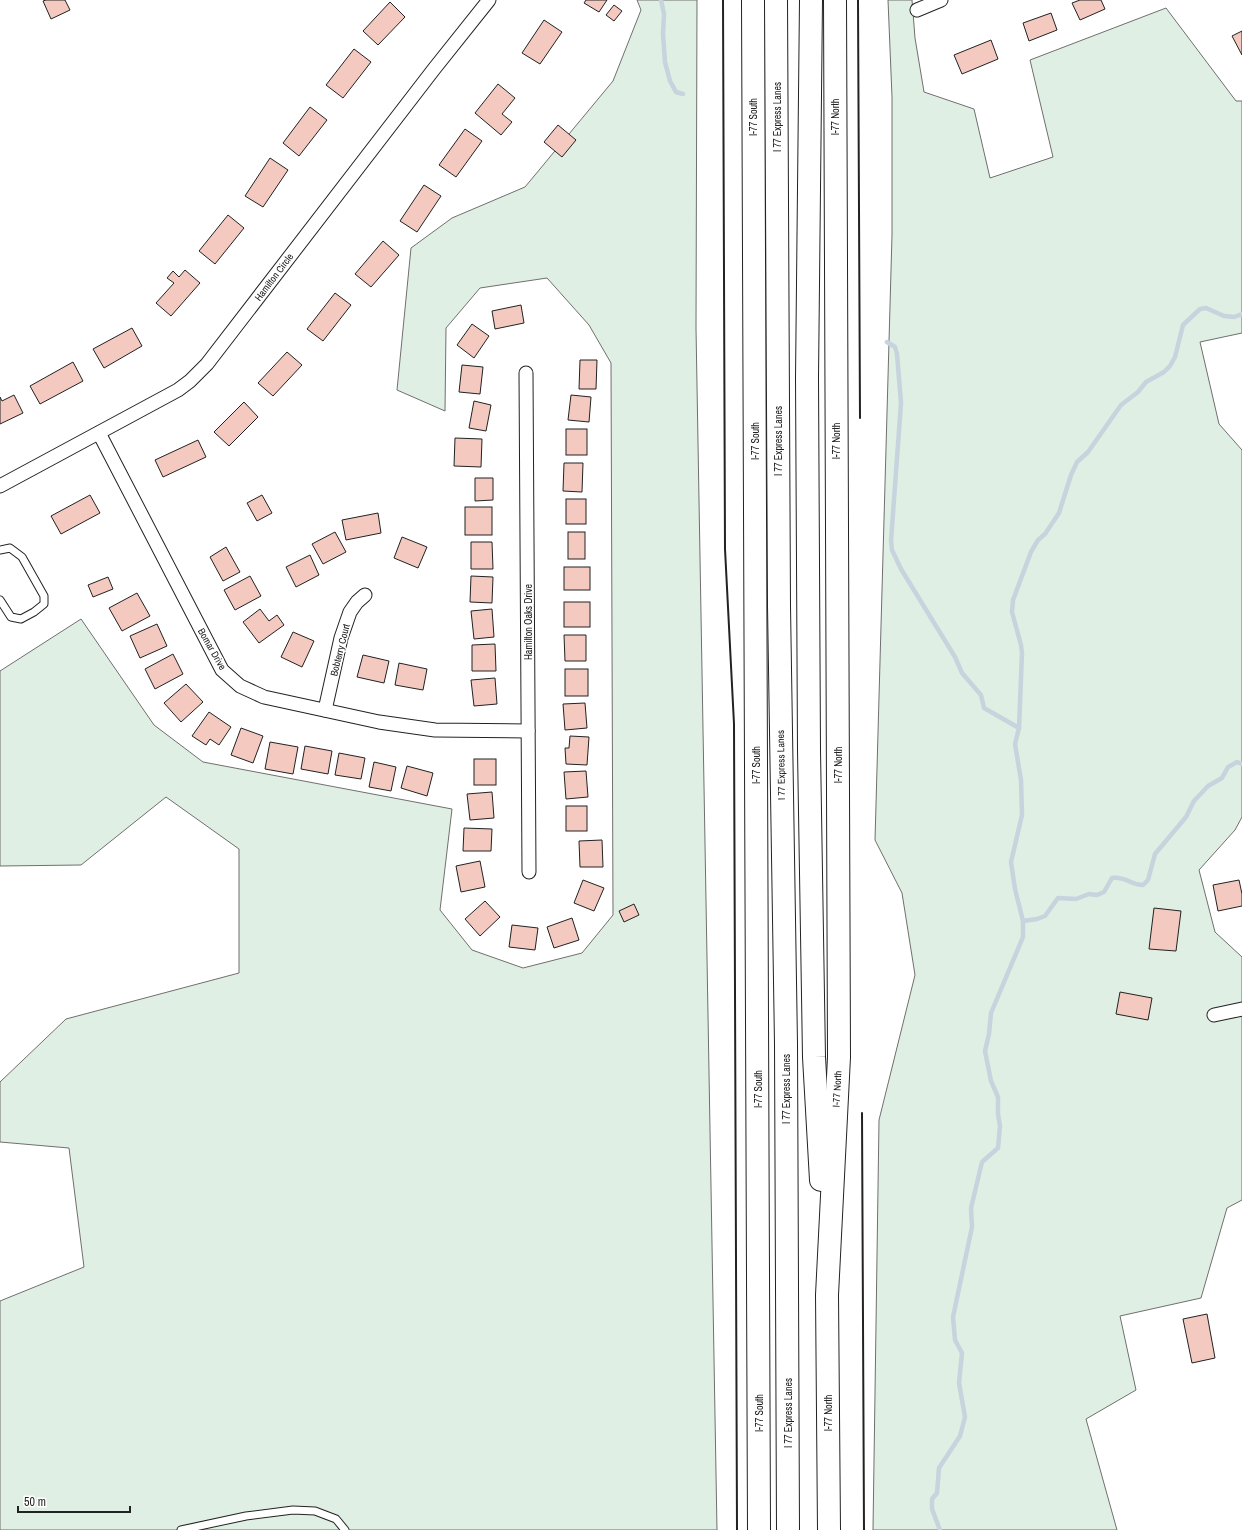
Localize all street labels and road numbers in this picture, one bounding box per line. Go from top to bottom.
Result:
street label: I 77 Express Lanes [771,82,784,152]
street label: I-77 South [747,98,760,136]
street label: I-77 North [829,99,842,135]
street label: Hamilton Circle [252,250,296,303]
street label: I 77 Express Lanes [772,406,785,476]
street label: I-77 South [749,422,762,460]
street label: I-77 North [830,423,843,459]
street label: Hamilton Oaks Drive [522,584,535,660]
street label: Bobterry Court [327,622,353,677]
street label: Bomar Drive [195,626,229,673]
street label: I 77 Express Lanes [774,730,788,800]
street label: I-77 South [750,746,763,784]
street label: I-77 North [832,747,845,783]
street label: I 77 Express Lanes [780,1054,793,1124]
street label: I-77 South [752,1070,765,1108]
street label: I-77 North [830,1070,844,1108]
street label: I 77 Express Lanes [782,1378,795,1448]
street label: I-77 South [753,1394,766,1432]
street label: I-77 North [822,1395,835,1431]

